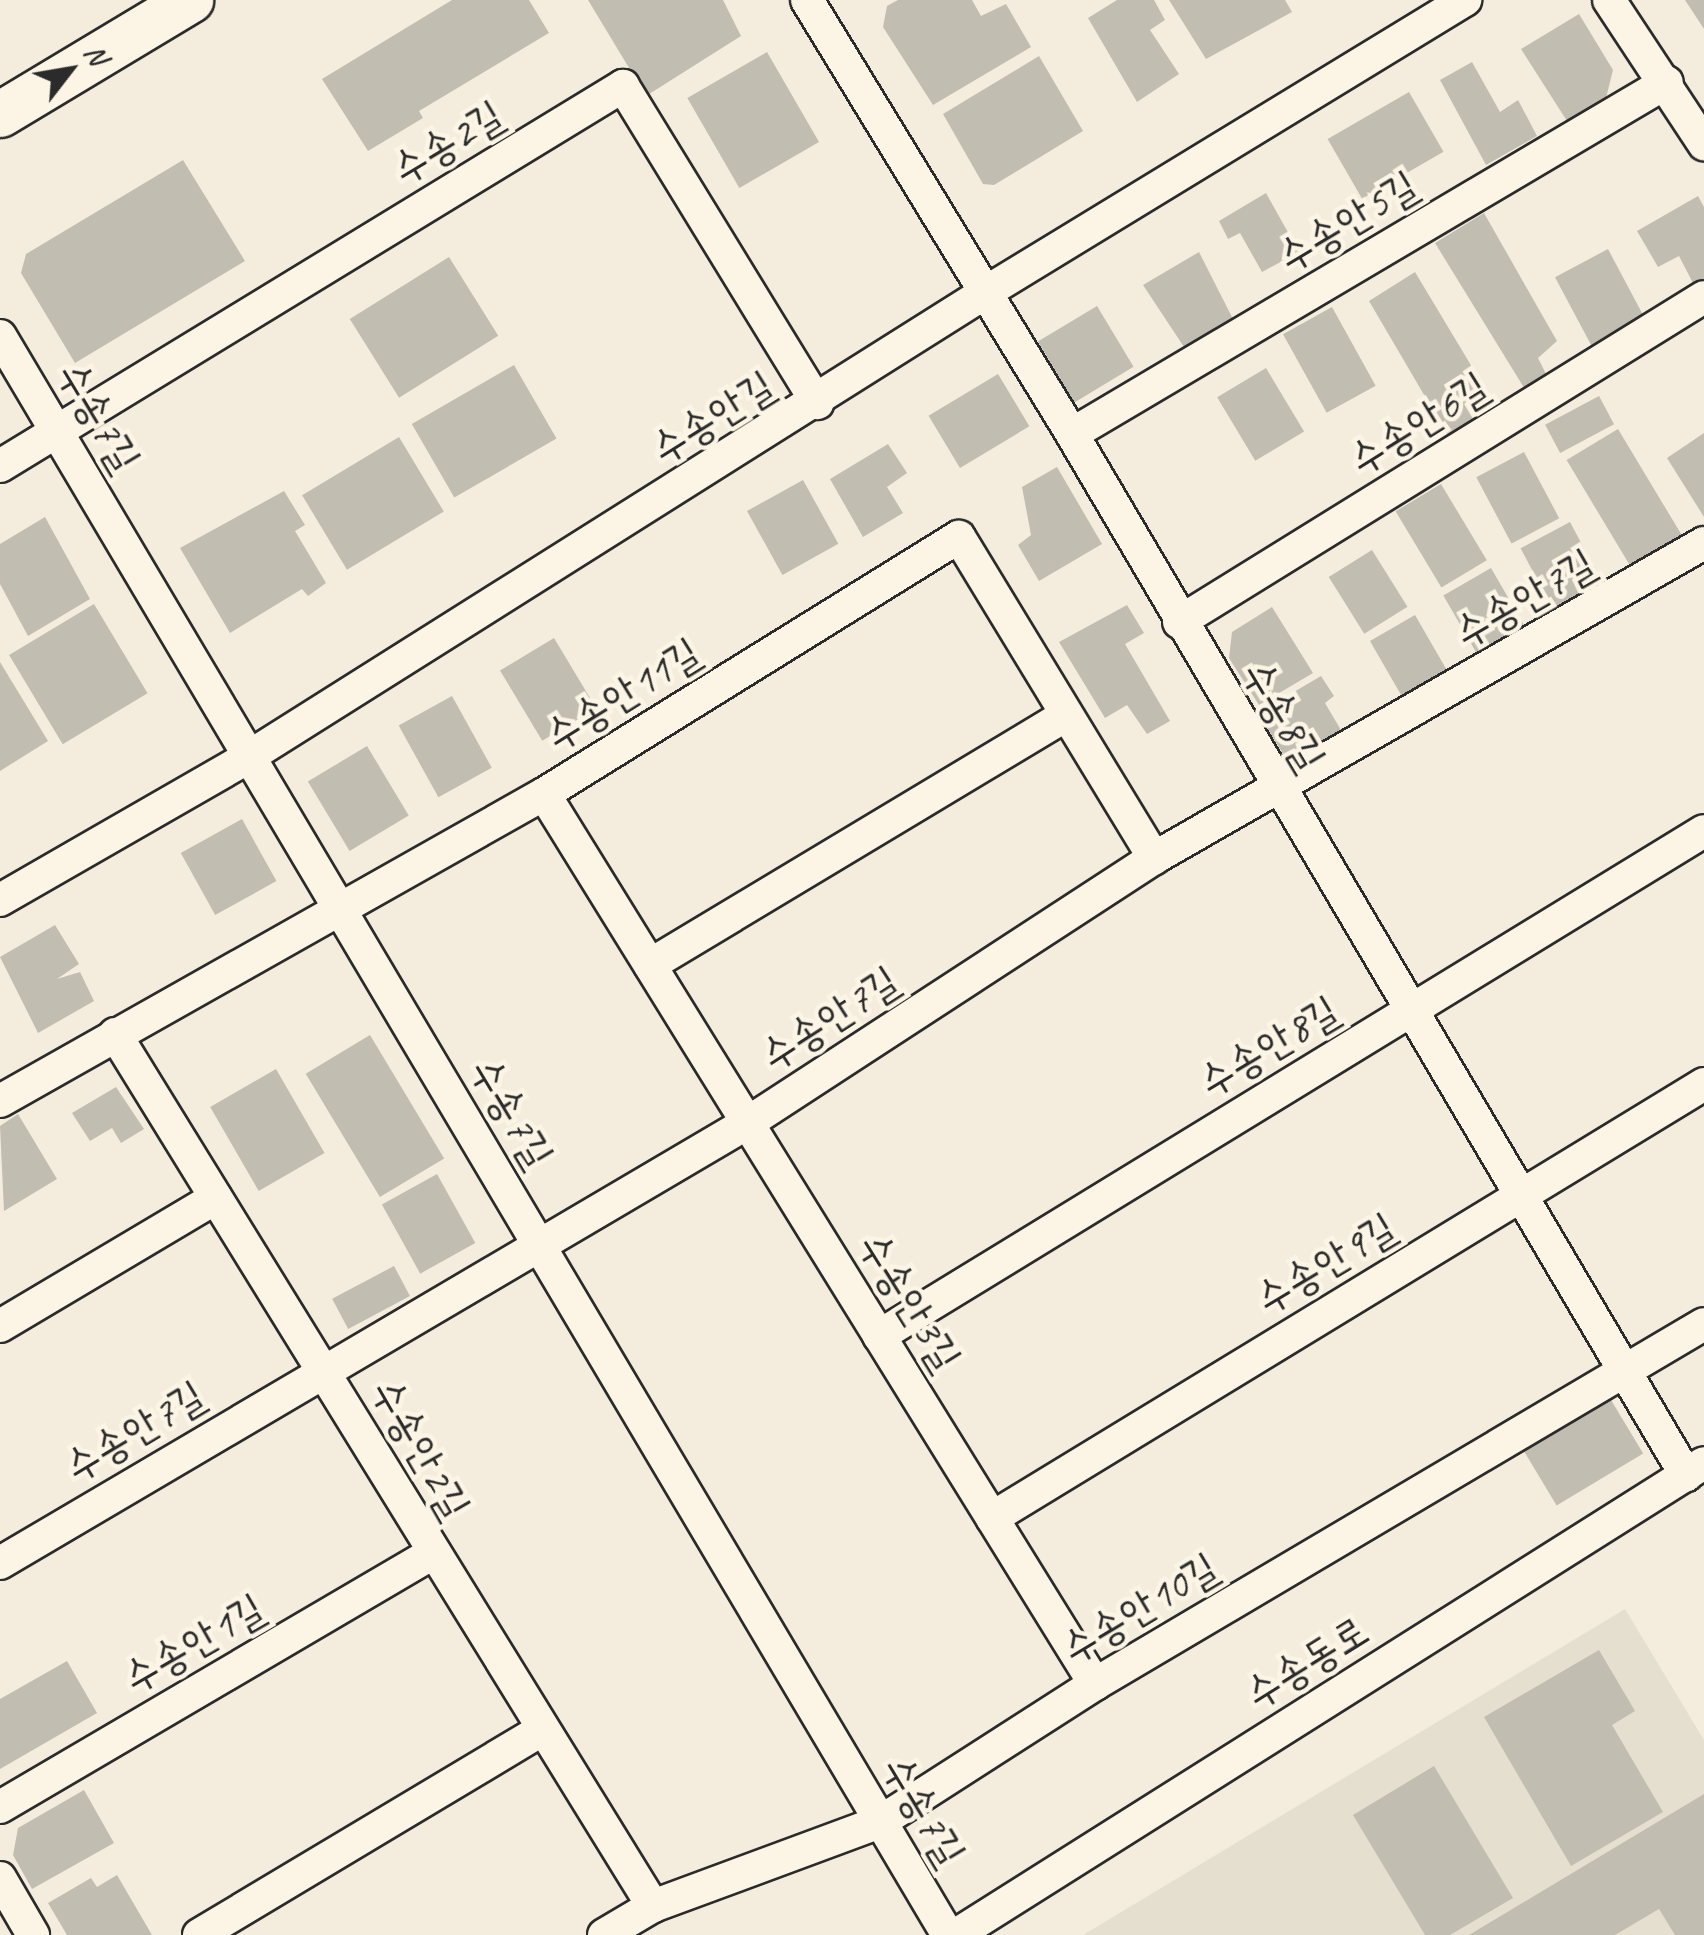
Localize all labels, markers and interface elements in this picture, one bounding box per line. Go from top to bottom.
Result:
north arrow [20,20,120,120]
text: N [77,38,116,71]
street label: 수송2길 [383,90,513,196]
street label: 수송안5길 [1269,161,1427,283]
street label: 수송7길 [45,352,151,482]
street label: 수송안길 [642,361,784,475]
street label: 수송안6길 [1340,362,1498,486]
street label: 수송안7길 [1446,539,1604,659]
street label: 수송안11길 [536,628,710,762]
street label: 수송8길 [1230,651,1336,781]
street label: 수송안7길 [752,956,908,1082]
street label: 수송안8길 [1190,986,1348,1108]
street label: 수송7길 [458,1048,564,1178]
street label: 수송안9길 [1247,1203,1405,1325]
street label: 수송안3길 [847,1223,971,1381]
street label: 수송안2길 [360,1370,480,1528]
street label: 수송안7길 [56,1371,214,1493]
street label: 수송안10길 [1053,1543,1227,1675]
street label: 수송안1길 [115,1584,273,1704]
street label: 수송동로 [1236,1606,1378,1720]
street label: 수송7길 [870,1746,976,1876]

